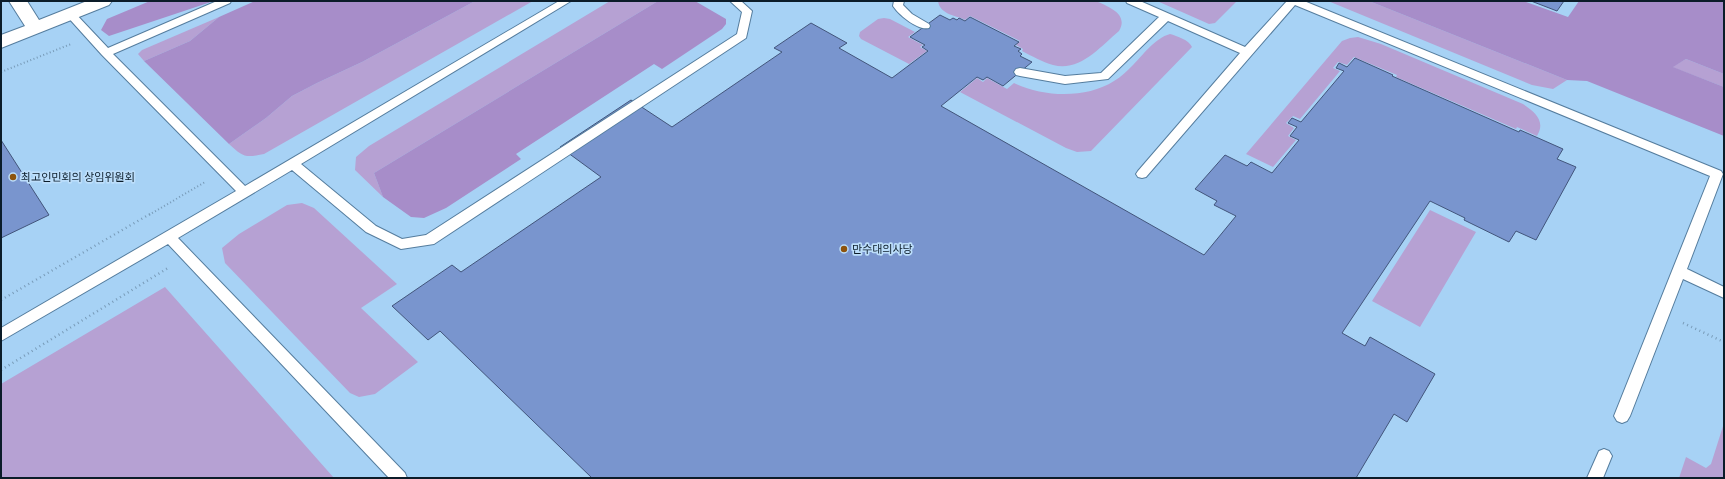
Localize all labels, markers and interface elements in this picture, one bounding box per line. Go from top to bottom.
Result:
place label: 최고인민회의 상임위원회 [21,170,135,184]
marker: 최고인민회의 상임위원회 [8,172,18,182]
place label: 만수대의사당 [852,242,913,256]
marker: 만수대의사당 [839,244,849,254]

